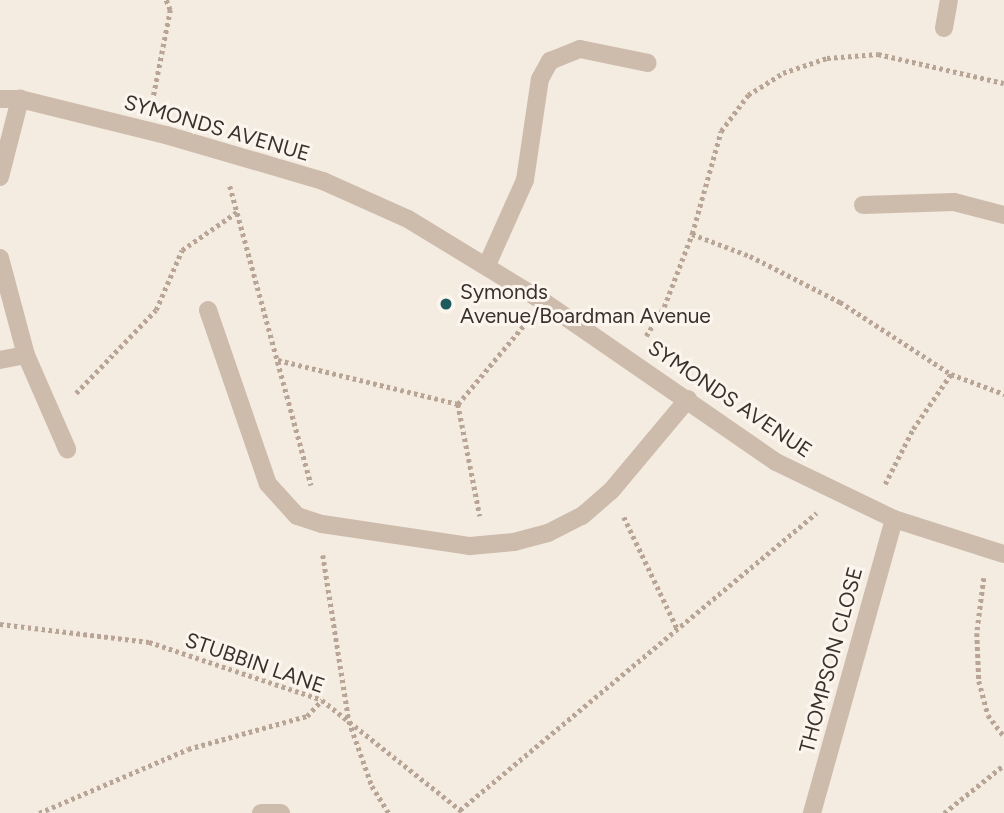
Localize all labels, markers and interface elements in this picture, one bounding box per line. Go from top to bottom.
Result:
street label: SYMONDS AVENUE [121,89,313,167]
place label: Symonds Avenue/Boardman Avenue [460,279,711,329]
marker: Symonds Avenue/Boardman Avenue [438,296,454,312]
street label: SYMONDS AVENUE [643,335,817,463]
street label: THOMPSON CLOSE [794,564,868,756]
street label: STUBBIN LANE [182,627,328,699]

